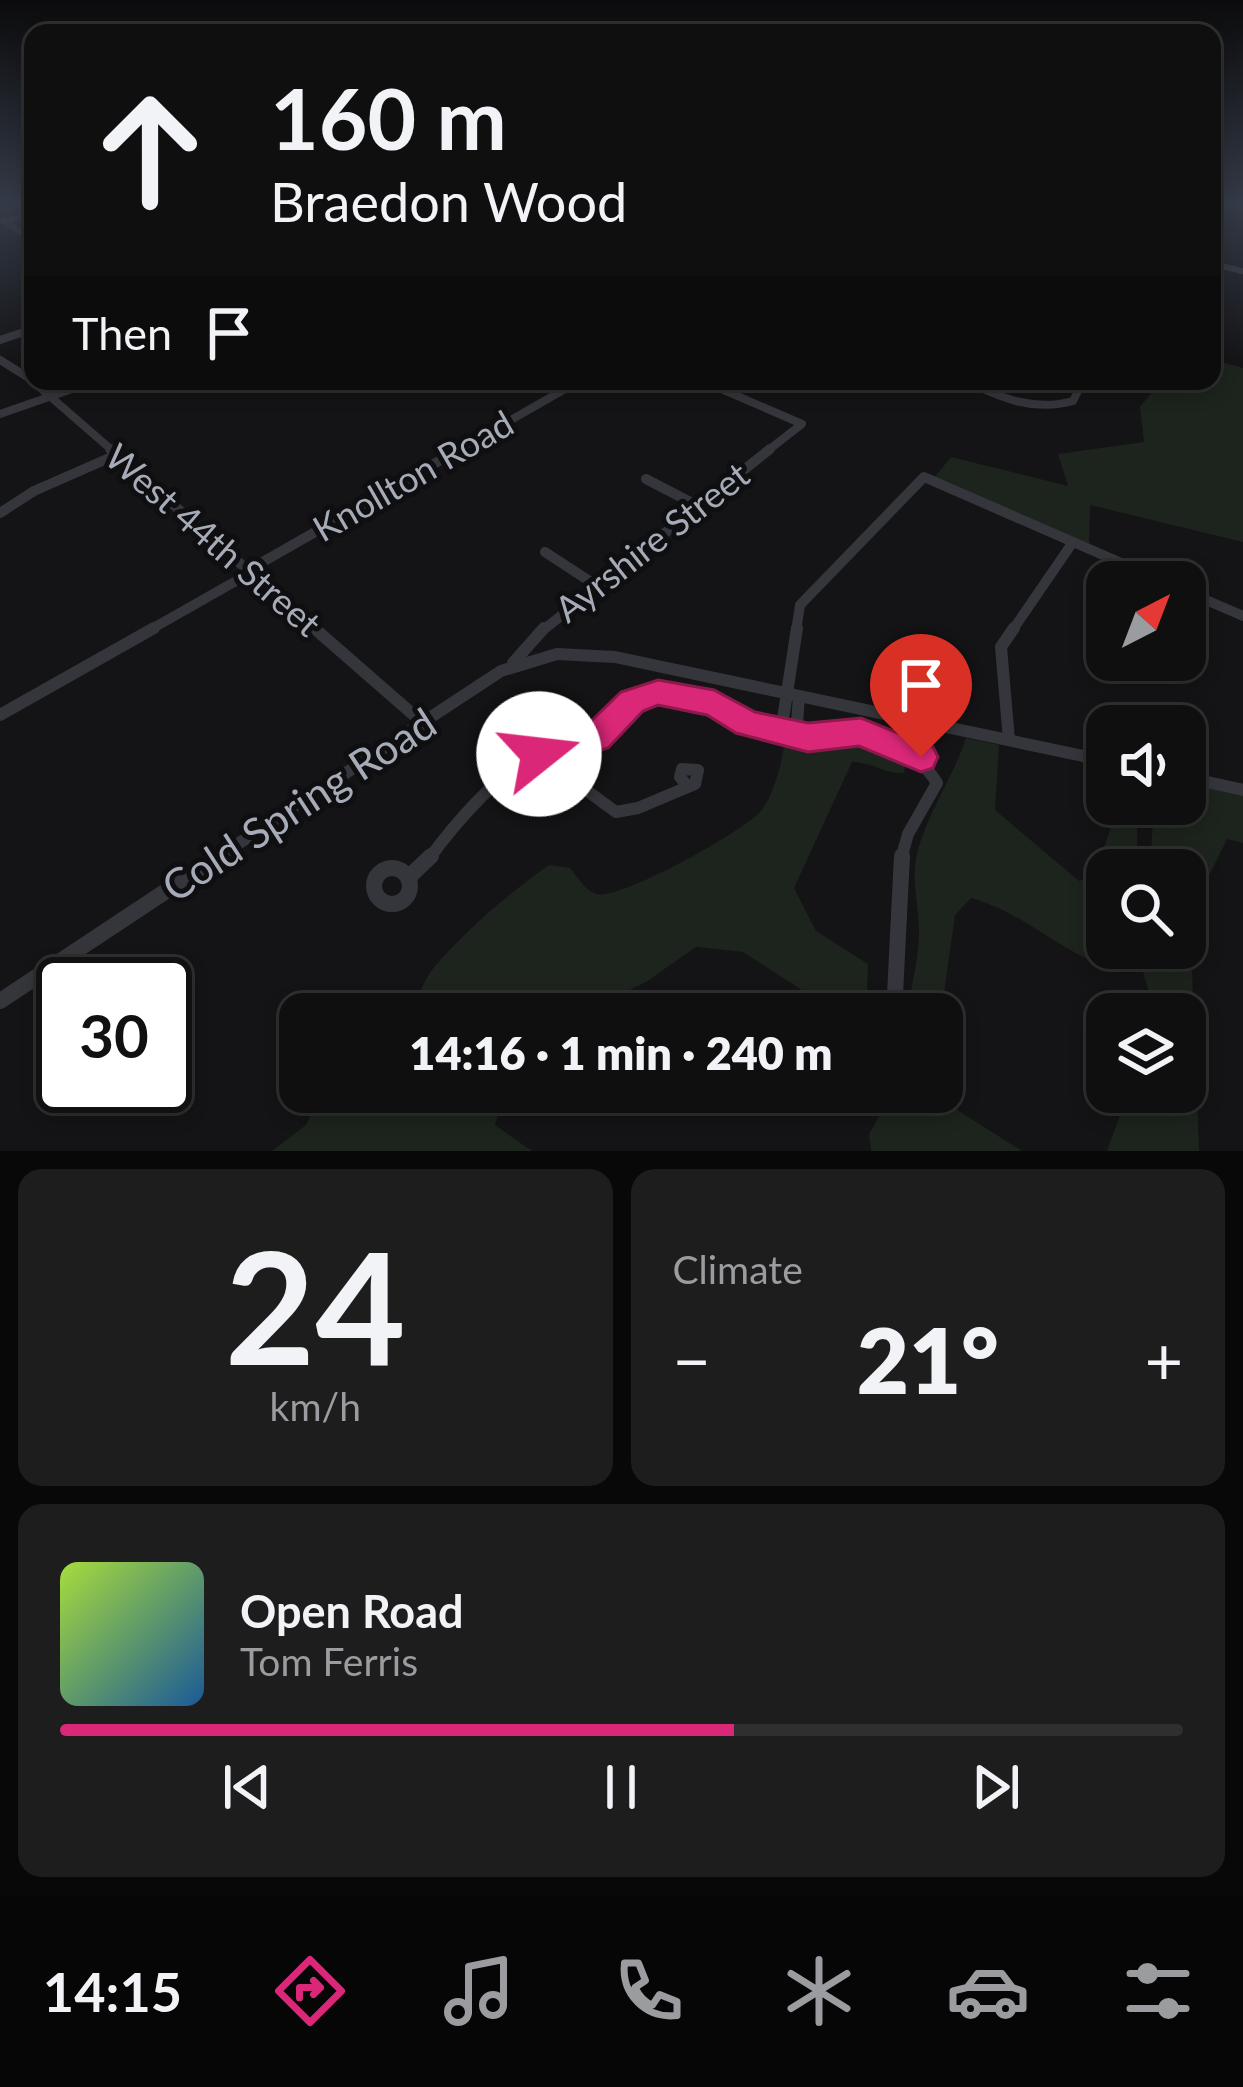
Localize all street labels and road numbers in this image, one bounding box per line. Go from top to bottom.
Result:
street label: Knollton Road [305,400,520,550]
street label: West 44th Street [97,434,330,645]
street label: Ayrshire Street [546,452,757,631]
street label: Cold Spring Road [152,697,445,911]

